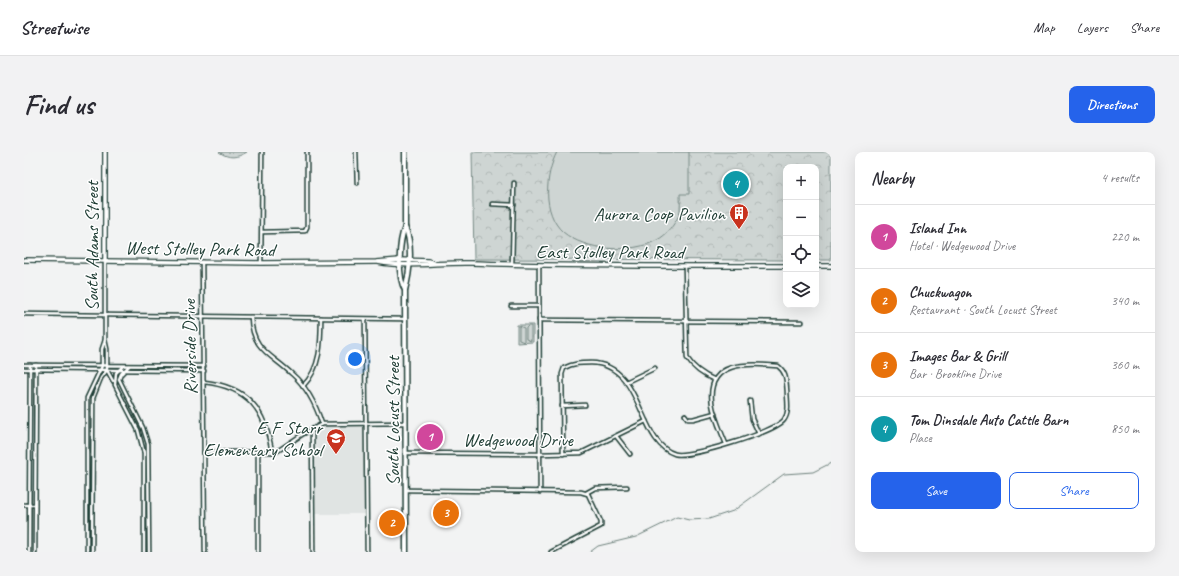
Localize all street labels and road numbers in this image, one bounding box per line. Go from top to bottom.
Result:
street label: South Adams Street [80,179,104,311]
street label: West Stolley Park Road [125,236,277,262]
street label: East Stolley Park Road [536,240,686,264]
street label: Riverside Drive [177,297,203,395]
street label: South Locust Street [381,355,405,486]
street label: Wedgewood Drive [463,428,575,452]

